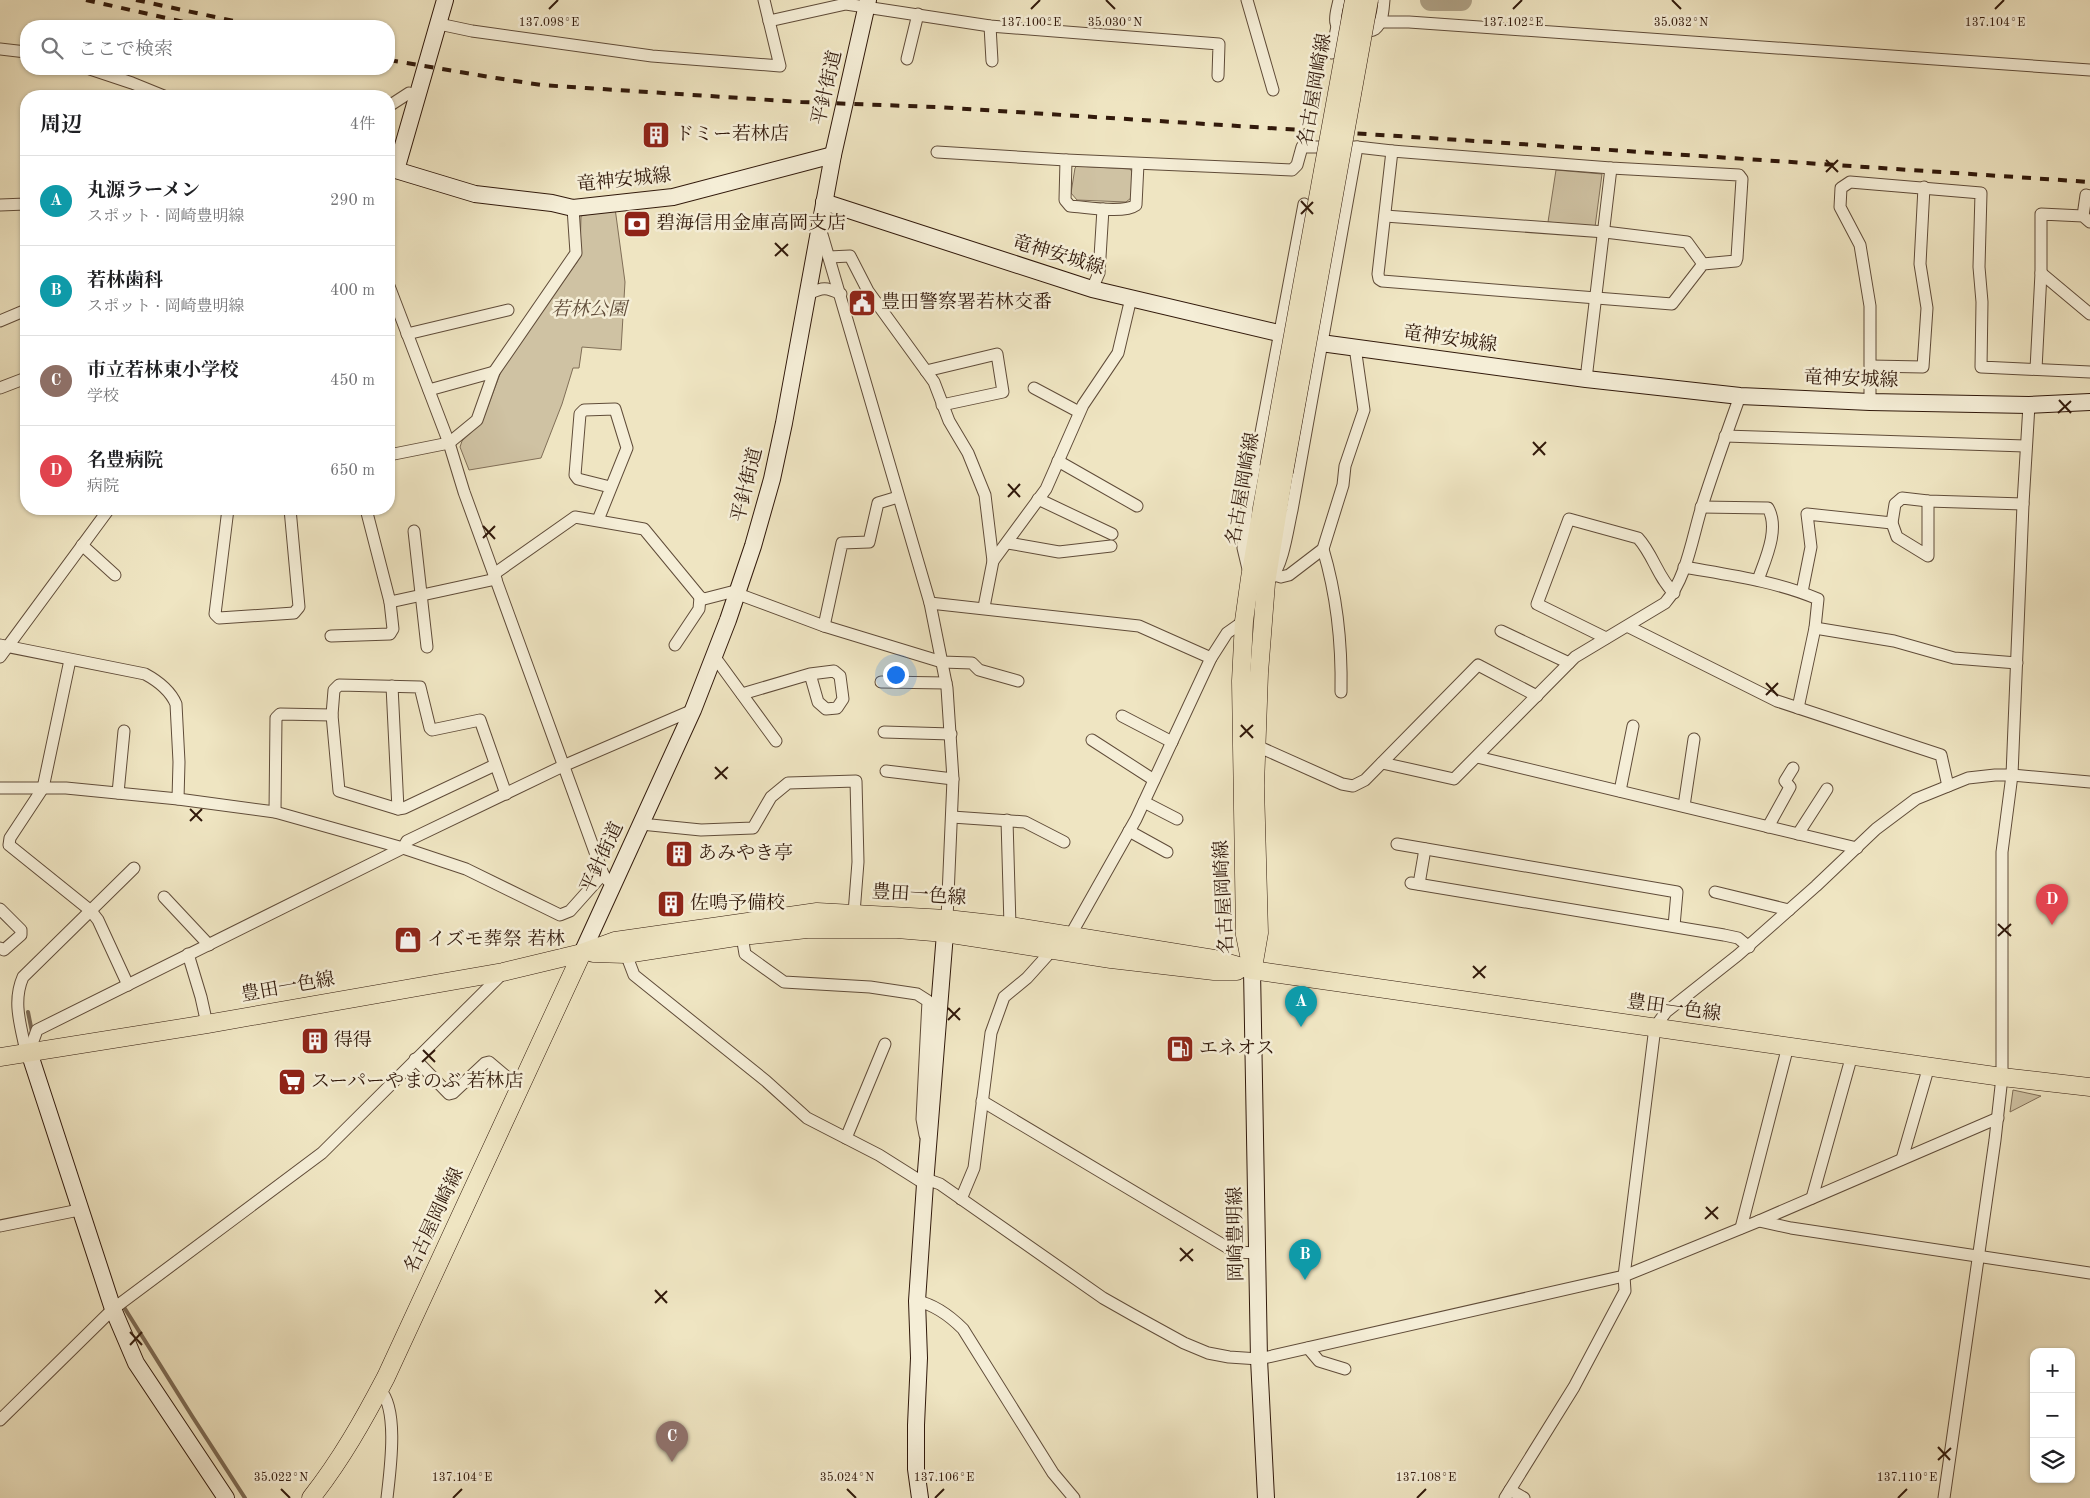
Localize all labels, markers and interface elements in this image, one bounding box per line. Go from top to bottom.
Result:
text: 35.030°N [1088,16,1142,29]
text: 35.032°N [1654,16,1708,29]
text: 137.098°E [519,17,579,29]
text: 137.100°E [1001,17,1061,29]
text: 137.102°E [1483,17,1543,29]
text: 137.104°E [1965,17,2025,29]
search box [20,20,395,75]
street label: 名古屋岡崎線 [1295,32,1335,148]
icon: search [38,34,66,62]
text: ここで検索 [78,41,173,60]
street label: 平針街道 [807,48,846,127]
text: 周辺 [40,115,82,136]
text: 4件 [350,117,375,133]
building icon: ドミー若林店 [641,120,671,150]
place label: ドミー若林店 [675,124,789,145]
street label: 竜神安城線 [576,165,672,195]
text: 丸源ラーメン [87,182,200,201]
text: A [50,193,62,209]
text: 290 m [330,193,375,209]
text: スポット · 岡崎豊明線 [87,209,244,225]
bank icon: 碧海信用金庫高岡支店 [622,209,652,239]
place label: 碧海信用金庫高岡支店 [656,212,846,234]
street label: 竜神安城線 [1010,231,1107,279]
text: 若林歯科 [87,272,163,291]
text: B [50,283,62,299]
text: 400 m [330,283,375,299]
public building icon: 豊田警察署若林交番 [847,288,877,318]
place label: 豊田警察署若林交番 [881,291,1052,313]
text: スポット · 岡崎豊明線 [87,299,244,315]
park label: 若林公園 [551,299,630,320]
street label: 竜神安城線 [1402,322,1499,356]
text: 市立若林東小学校 [87,362,239,381]
street label: 竜神安城線 [1803,367,1899,391]
text: C [51,373,61,389]
text: 450 m [330,373,375,389]
text: 学校 [87,389,119,405]
street label: 名古屋岡崎線 [1223,431,1263,547]
street label: 平針街道 [727,445,766,524]
text: 名豊病院 [87,452,163,471]
text: D [50,463,62,479]
text: 650 m [330,463,375,479]
text: 病院 [87,479,119,495]
your location [883,662,909,688]
street label: 平針街道 [576,818,628,896]
building icon: あみやき亭 [664,839,694,869]
street label: 名古屋岡崎線 [1211,840,1237,955]
place label: あみやき亭 [698,843,793,864]
street label: 豊田一色線 [871,880,967,909]
pin: D [2036,884,2068,925]
building icon: 佐鳴予備校 [656,889,686,919]
place label: 佐鳴予備校 [690,893,785,914]
shop icon: イズモ葬祭 若林 [393,925,423,955]
place label: イズモ葬祭 若林 [427,928,565,950]
street label: 豊田一色線 [239,967,336,1006]
pin: A [1285,986,1317,1027]
street label: 豊田一色線 [1626,990,1723,1025]
building icon: 得得 [300,1026,330,1056]
place label: 得得 [334,1030,372,1051]
fuel station icon: エネオス [1165,1034,1195,1064]
place label: エネオス [1199,1038,1275,1059]
supermarket icon: スーパーやまのぶ 若林店 [277,1067,307,1097]
place label: スーパーやまのぶ 若林店 [311,1071,523,1092]
street label: 名古屋岡崎線 [400,1164,468,1277]
street label: 岡崎豊明線 [1225,1186,1247,1282]
pin: B [1289,1239,1321,1280]
map controls [2030,1348,2075,1483]
button: + [2030,1348,2075,1393]
button: − [2030,1393,2075,1438]
pin: C [656,1421,688,1462]
button: layers [2030,1438,2075,1483]
text: 35.022°N [254,1471,308,1484]
text: 35.024°N [820,1471,874,1484]
text: 137.104°E [432,1472,492,1484]
text: 137.106°E [914,1472,974,1484]
text: 137.108°E [1396,1472,1456,1484]
text: 137.110°E [1877,1472,1937,1484]

